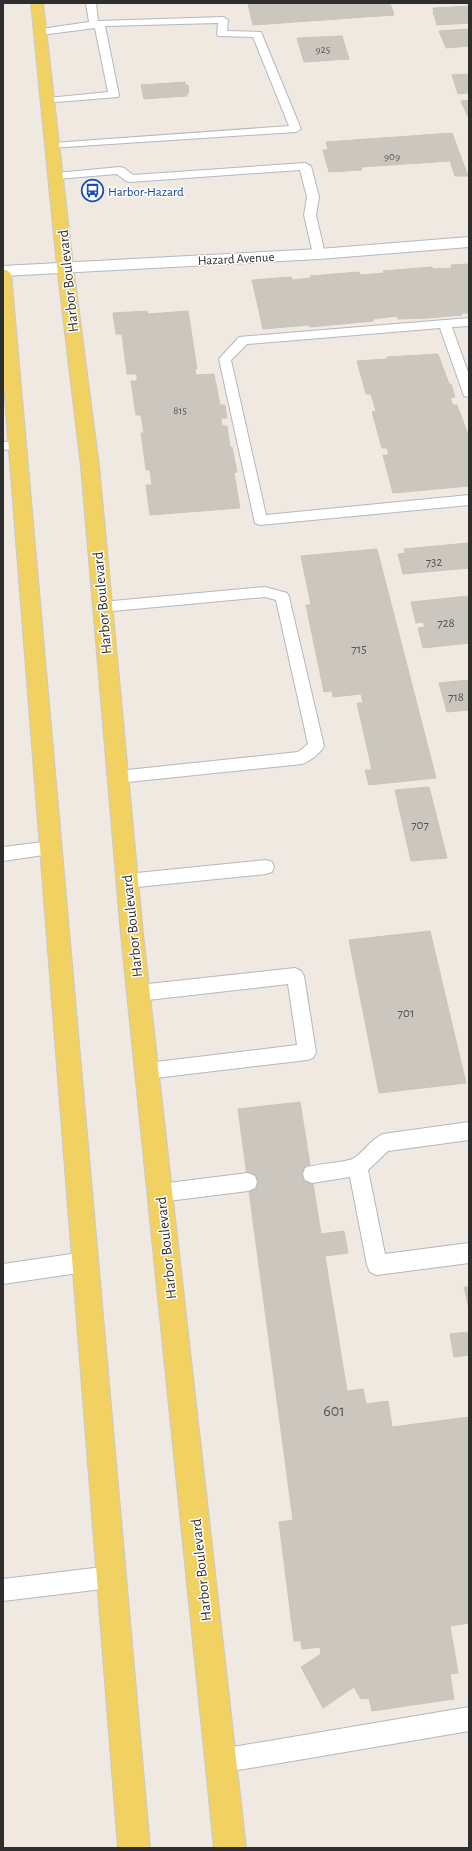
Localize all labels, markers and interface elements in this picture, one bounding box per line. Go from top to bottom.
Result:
house number: 925 [316,44,331,55]
house number: 909 [384,151,400,162]
bus stop icon: Harbor-Hazard [79,178,105,204]
place label: Harbor-Hazard [108,186,184,199]
street label: Harbor Boulevard [56,229,81,333]
street label: Hazard Avenue [197,251,275,268]
house number: 815 [173,405,187,416]
street label: Harbor Boulevard [91,551,114,655]
house number: 732 [426,556,442,569]
house number: 728 [437,617,455,630]
house number: 715 [351,643,367,656]
house number: 718 [448,691,464,704]
house number: 707 [411,819,429,832]
street label: Harbor Boulevard [120,874,145,978]
house number: 701 [398,1007,414,1020]
street label: Harbor Boulevard [154,1196,179,1300]
house number: 601 [323,1403,345,1419]
street label: Harbor Boulevard [189,1518,214,1622]

